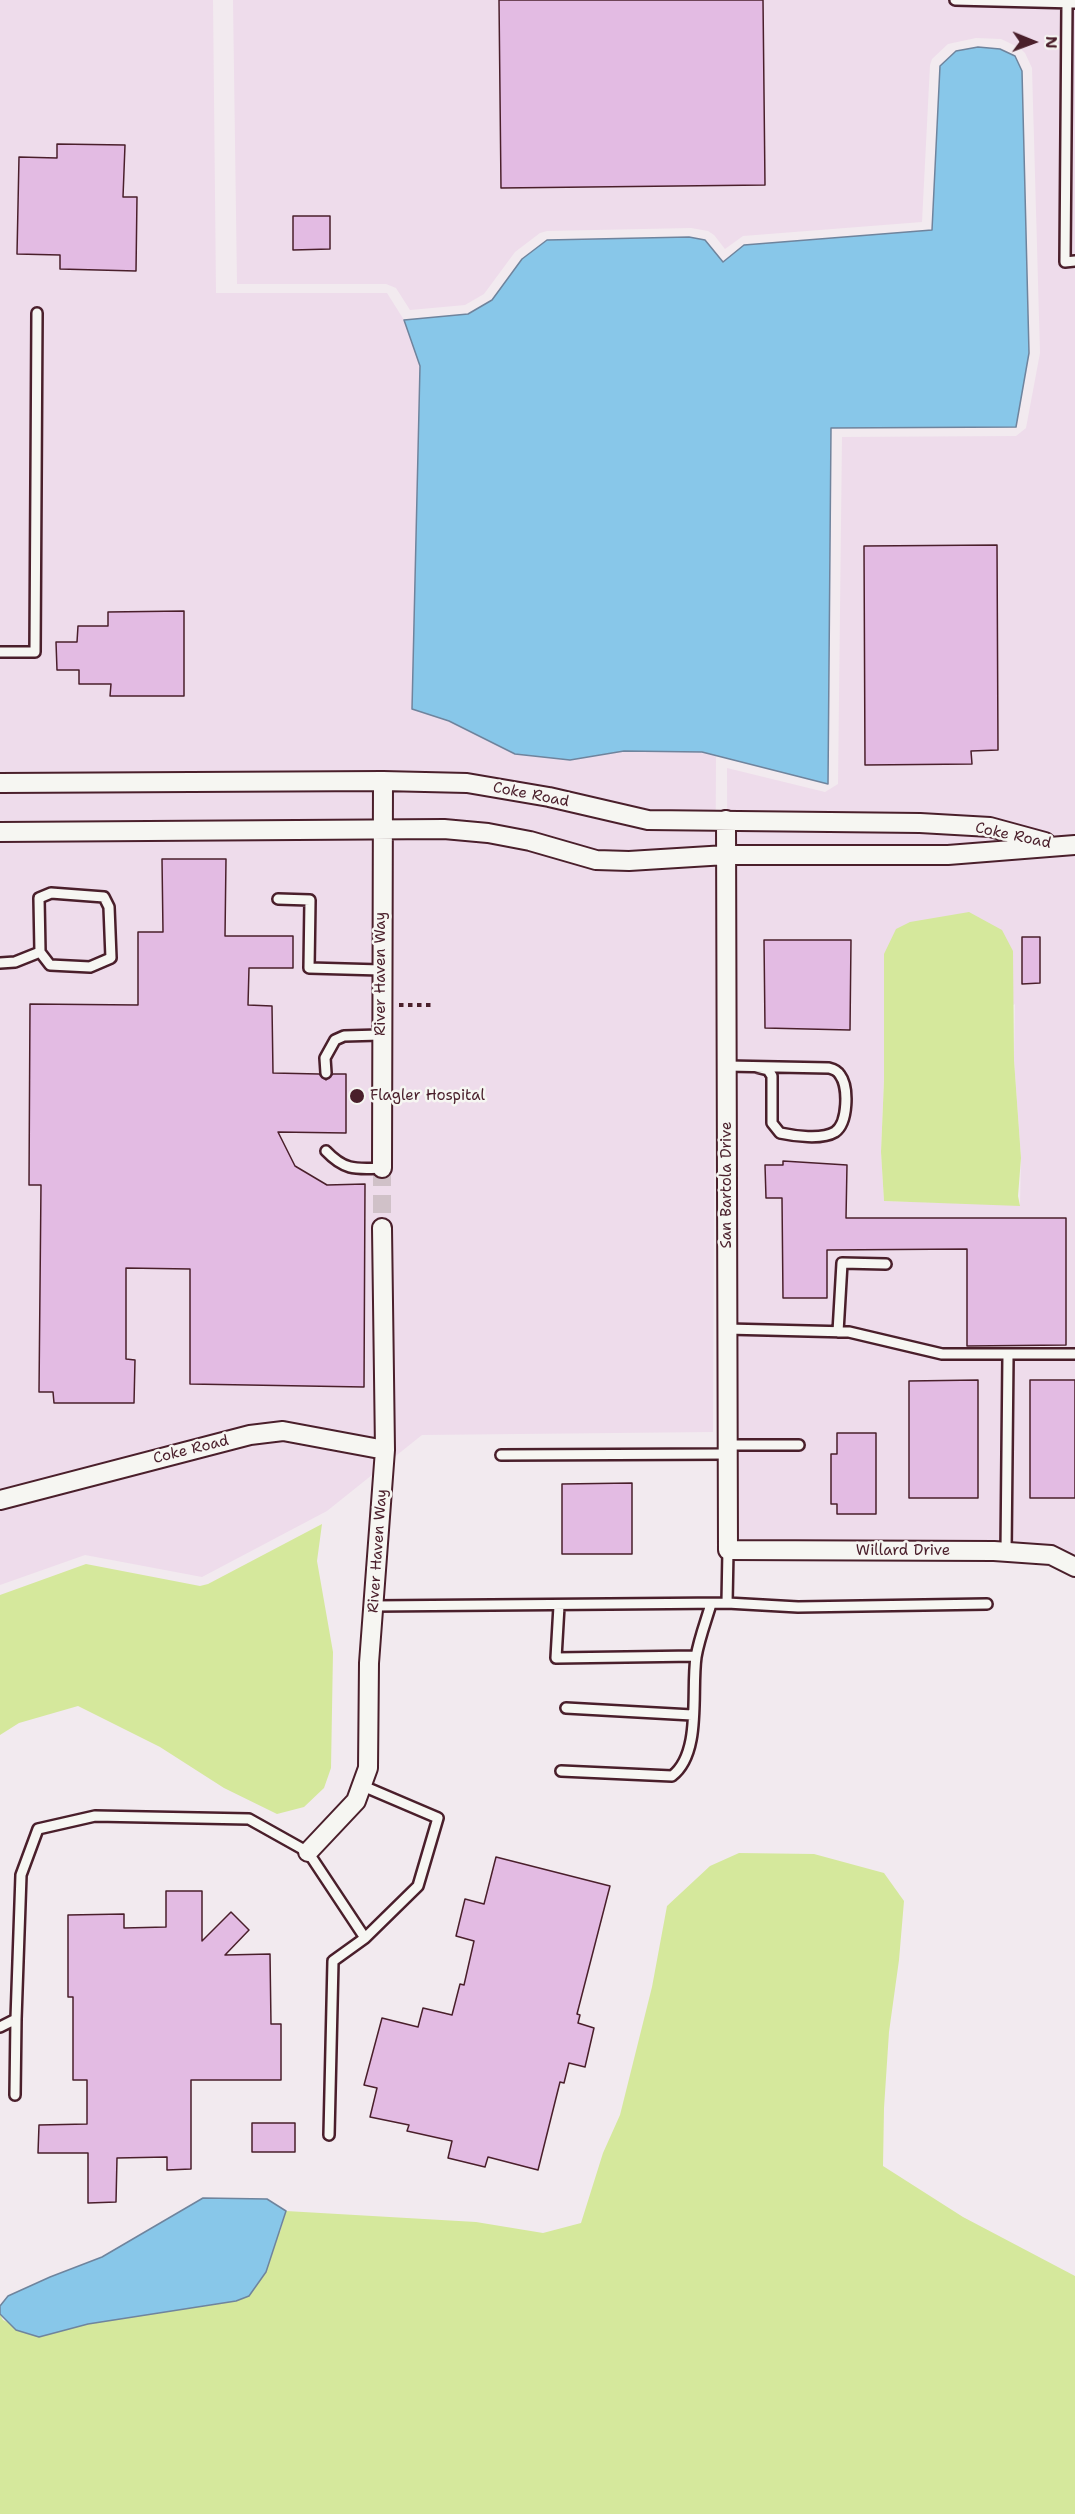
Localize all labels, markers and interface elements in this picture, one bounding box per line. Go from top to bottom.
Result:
north arrow [1003,12,1063,72]
text: N [1041,36,1062,49]
street label: Coke Road [491,779,571,811]
street label: Coke Road [973,819,1053,853]
street label: River Haven Way [372,912,390,1036]
marker: Flagler Hospital [348,1087,366,1105]
place label: Flagler Hospital [370,1087,485,1105]
street label: San Bartola Drive [718,1122,736,1248]
street label: Coke Road [151,1432,231,1468]
street label: River Haven Way [365,1488,391,1614]
street label: Willard Drive [856,1542,950,1560]

